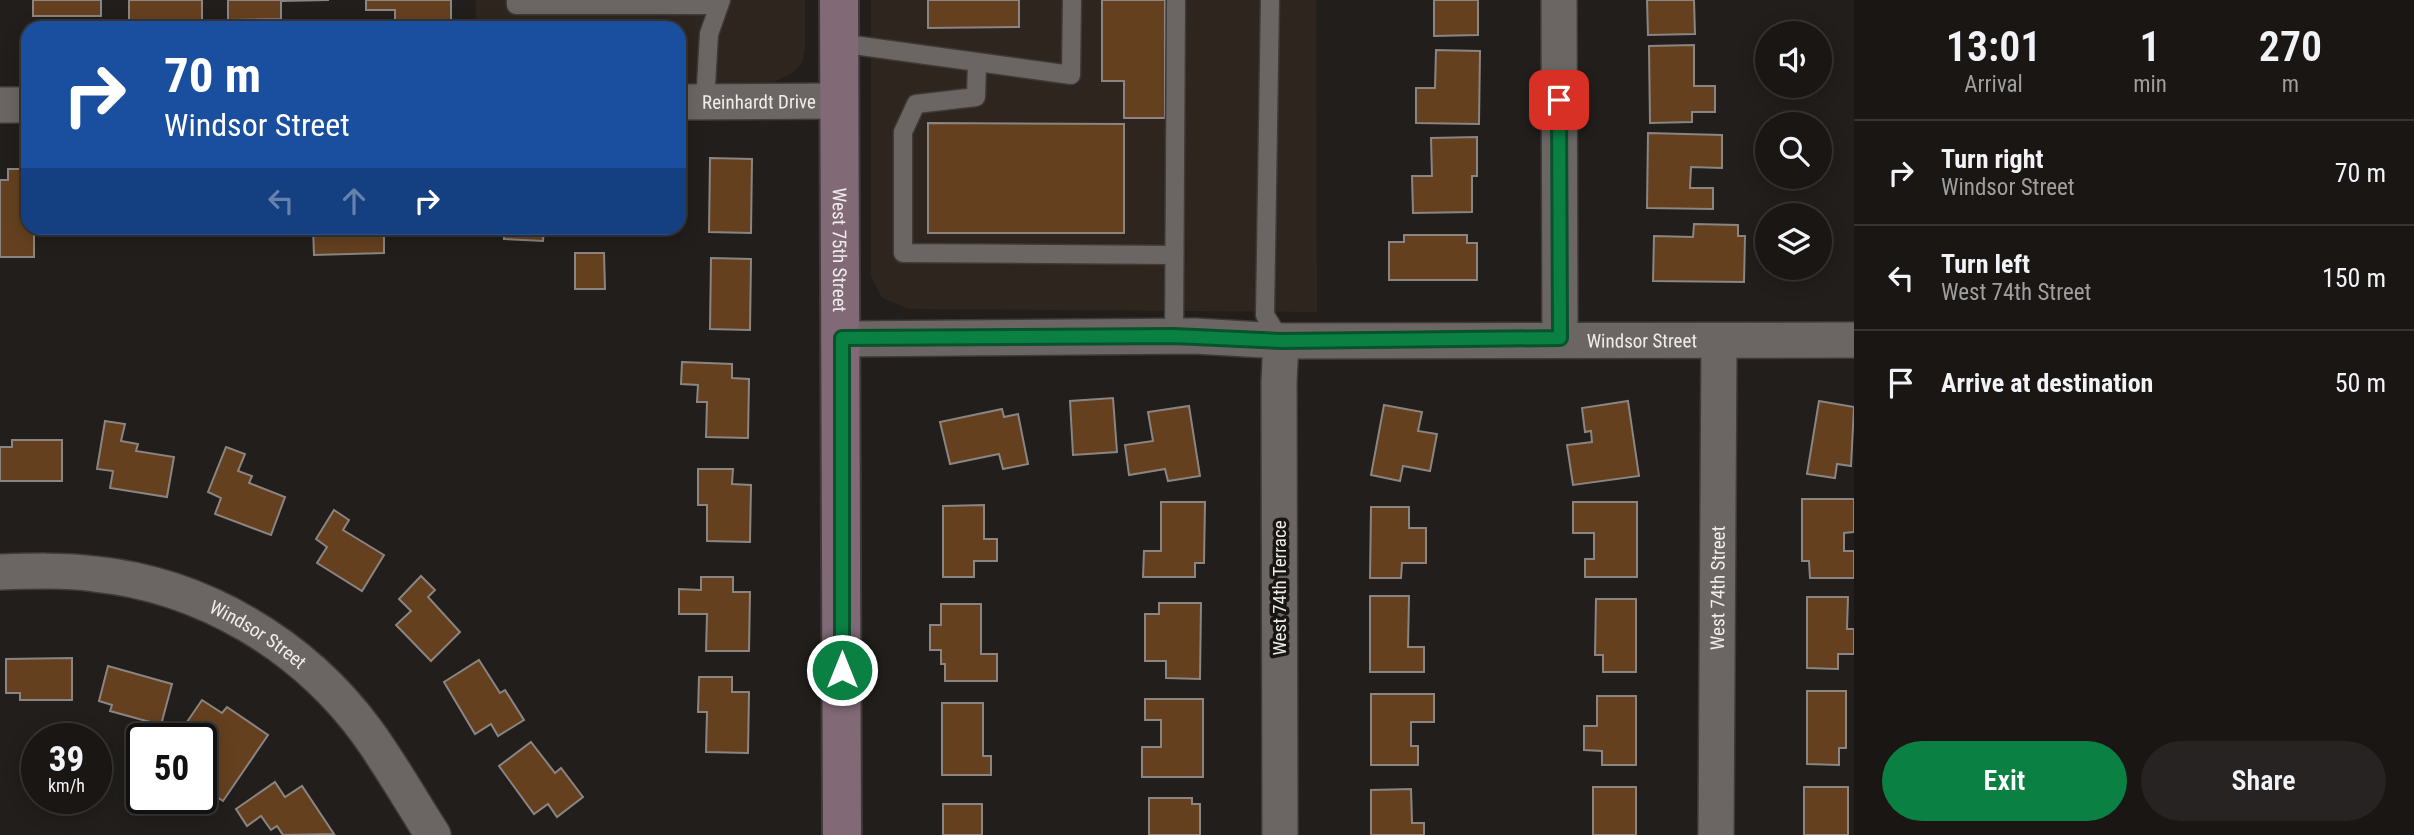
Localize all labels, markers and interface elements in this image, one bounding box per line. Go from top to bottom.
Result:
map controls [1755,21,1832,280]
button: sound [1755,21,1832,98]
text: 13:01 [1946,22,2041,71]
text: 1 [2140,22,2161,71]
text: 270 [2259,22,2322,71]
text: 70 m [164,47,261,104]
icon: right [49,49,140,140]
pin [1529,70,1589,130]
text: Arrival [1964,71,2023,98]
text: min [2133,71,2167,98]
text: m [2282,71,2299,98]
icon: arrive [1540,81,1578,119]
street label: Reinhardt Drive [702,90,816,114]
text: Windsor Street [164,106,350,144]
button: search [1755,112,1832,189]
text: Turn right [1941,144,2043,174]
icon: right [1882,154,1920,192]
text: 70 m [2335,158,2386,188]
text: Windsor Street [1941,174,2075,201]
icon: left [262,182,300,220]
icon: ahead [335,182,373,220]
icon: right [408,182,446,220]
street label: West 75th Street [828,188,851,312]
button: layers [1755,203,1832,280]
text: Turn left [1941,249,2030,279]
icon: left [1882,259,1920,297]
text: 150 m [2322,263,2386,293]
text: West 74th Street [1941,279,2091,306]
street label: Windsor Street [1587,329,1697,352]
icon: arrive [1882,364,1920,402]
text: Arrive at destination [1941,368,2153,398]
text: 50 m [2335,368,2386,398]
street label: West 74th Terrace [1268,520,1291,656]
street label: West 74th Street [1706,526,1730,650]
street label: Windsor Street [206,596,311,674]
position arrow [805,633,879,707]
speed limit sign: 50 [126,723,217,814]
text: 39 [49,739,84,780]
button: Exit [1882,741,2127,821]
button: Share [2141,741,2386,821]
text: km/h [48,775,85,796]

